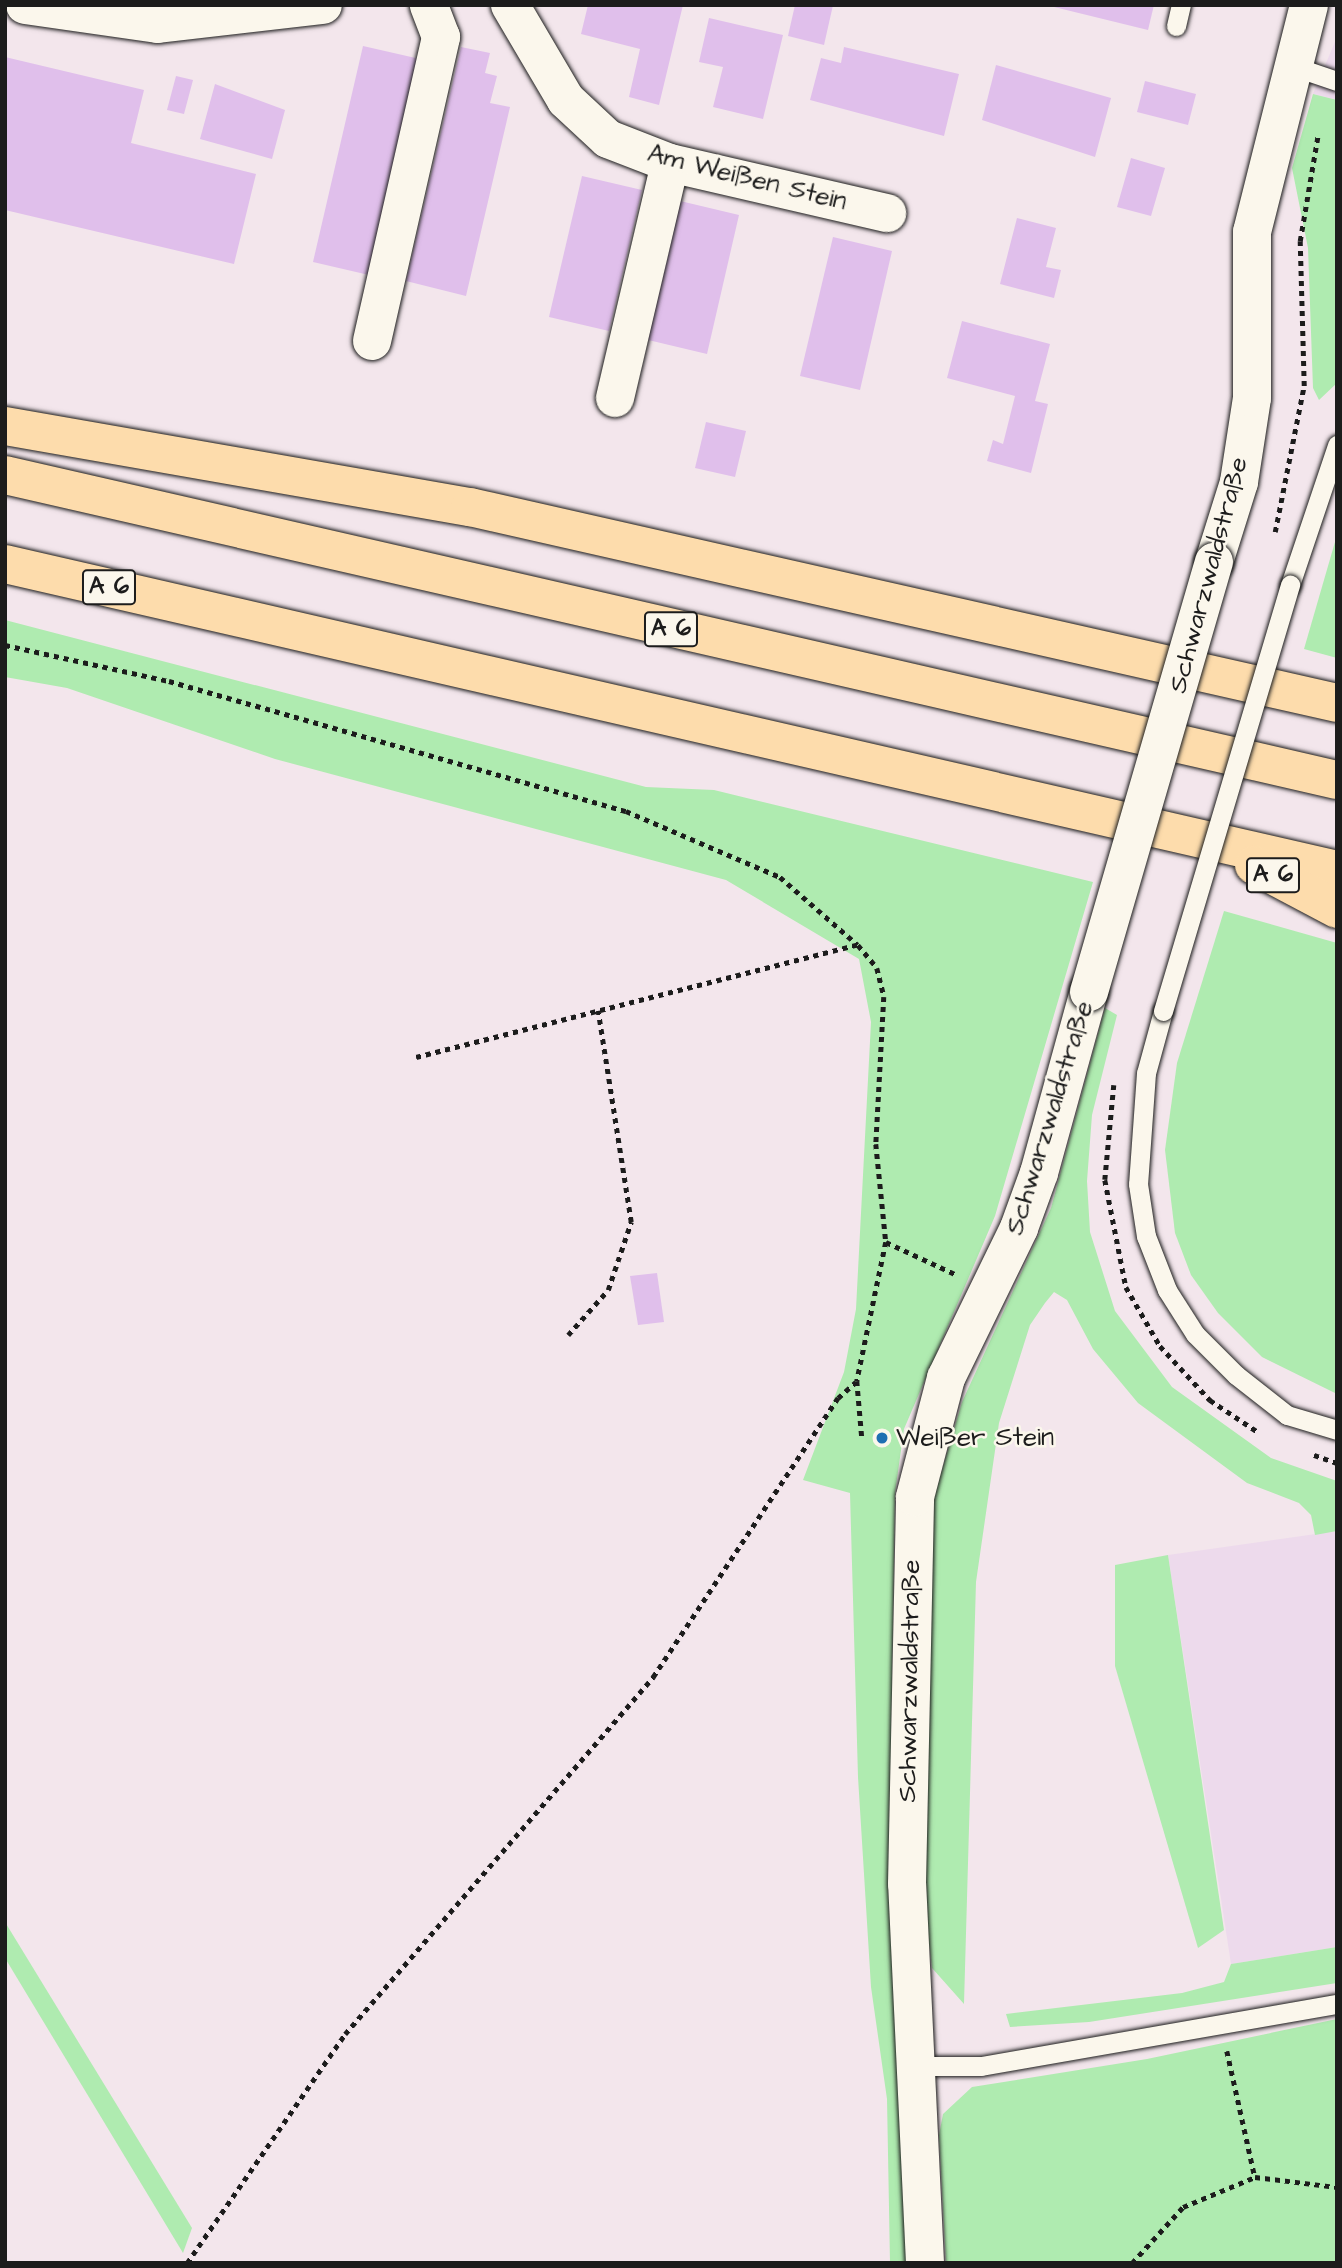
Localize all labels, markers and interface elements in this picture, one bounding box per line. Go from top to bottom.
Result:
street label: Am Weißen Stein [644,138,850,218]
street label: Schwarzwaldstraße [1163,454,1255,696]
road number: A 6 [81,566,137,608]
road number: A 6 [643,608,699,650]
road number: A 6 [1245,854,1301,896]
street label: Schwarzwaldstraße [1000,997,1100,1239]
place label: Weißer Stein [896,1422,1054,1454]
marker: Weißer Stein [874,1430,890,1446]
street label: Schwarzwaldstraße [892,1559,928,1803]

